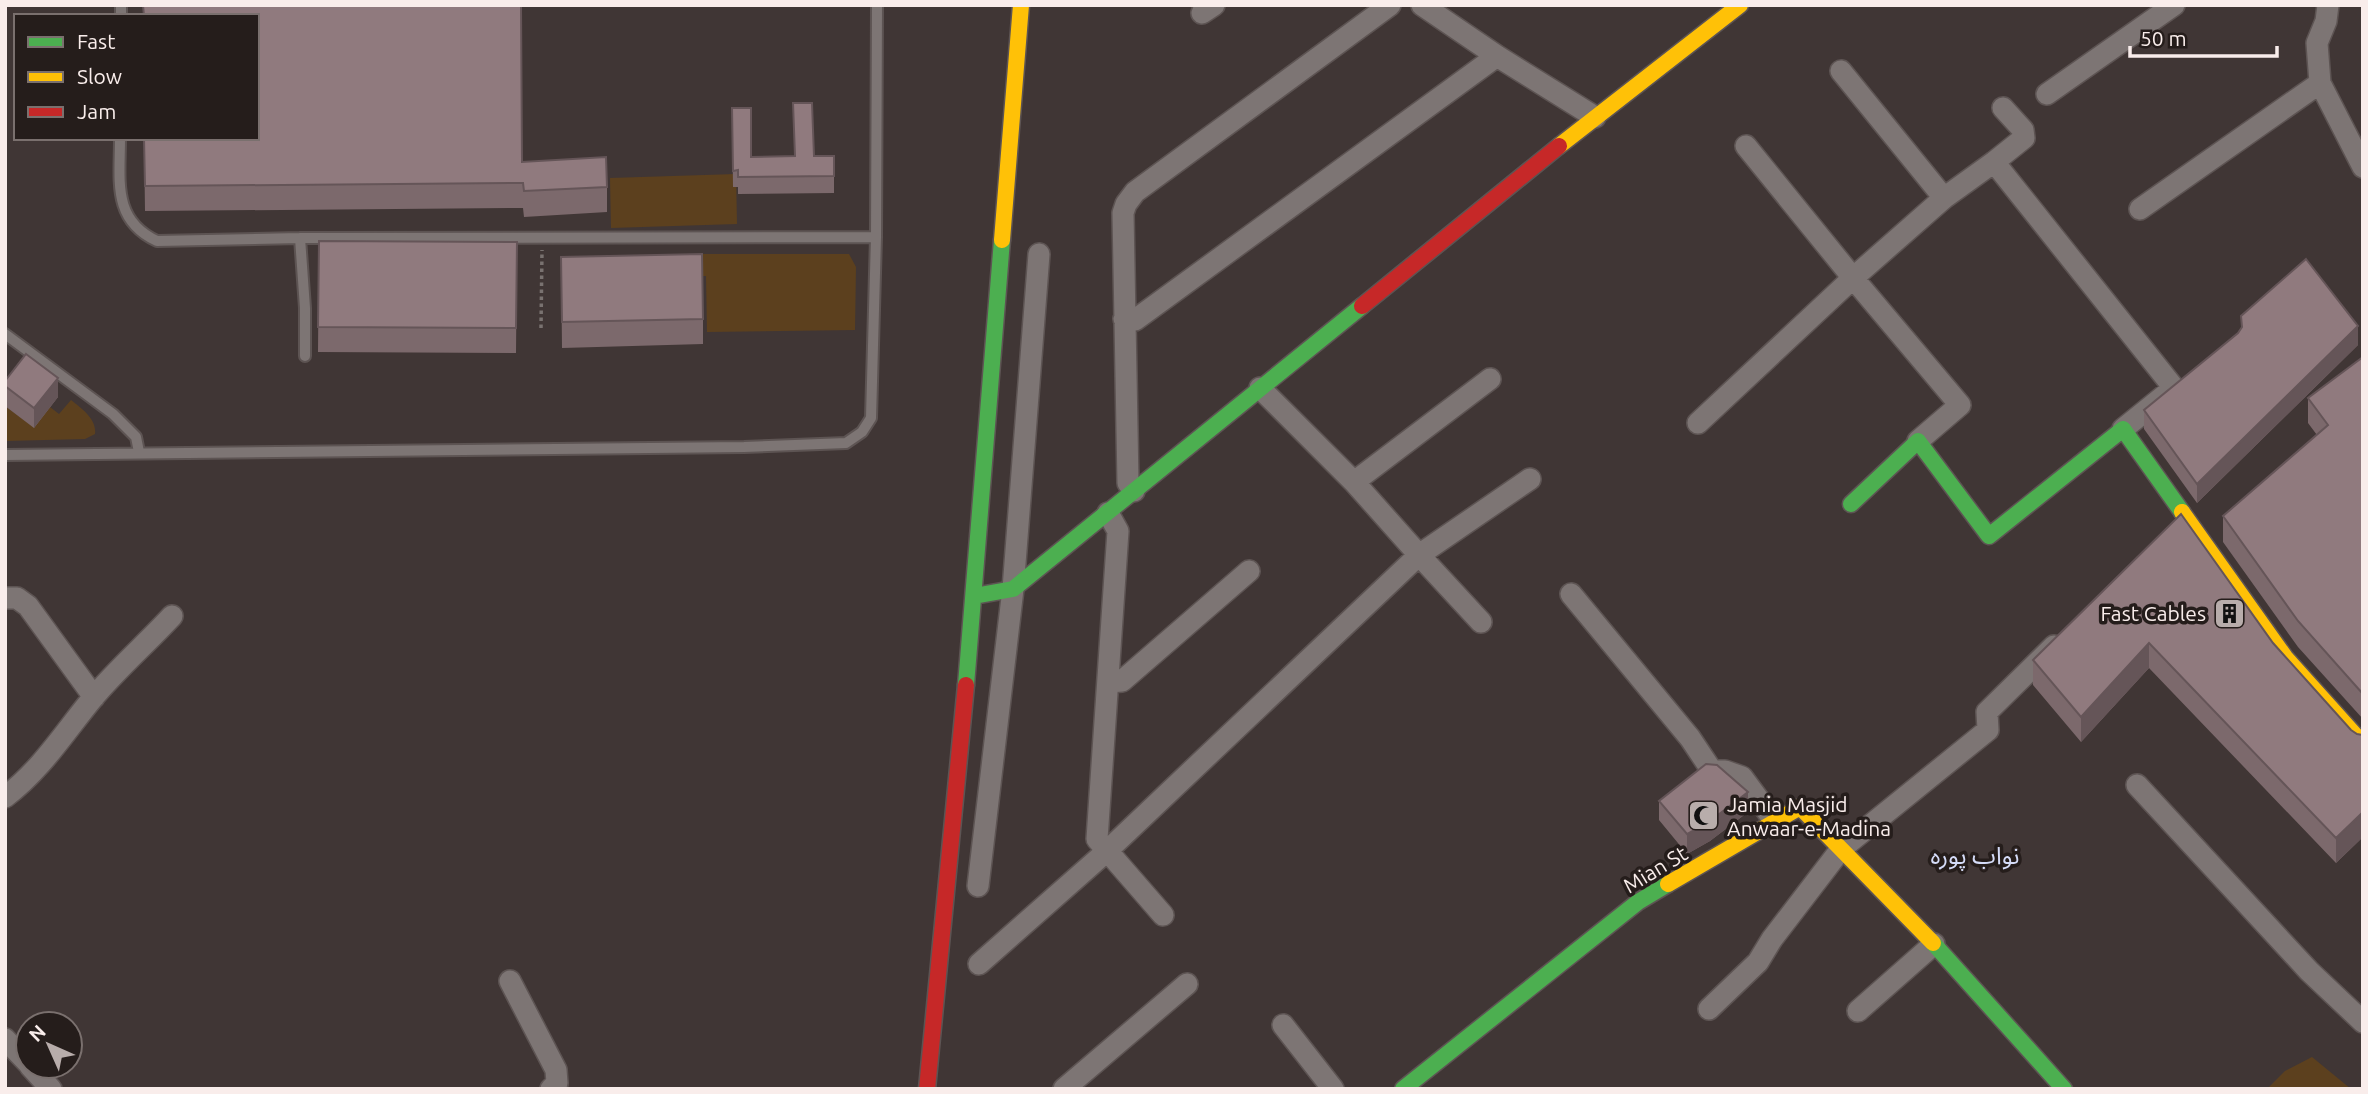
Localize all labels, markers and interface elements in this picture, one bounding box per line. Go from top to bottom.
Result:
legend [14,14,259,140]
scale bar [2130,14,2277,58]
text: 50 m [2140,26,2187,50]
text: Fast [77,29,115,53]
text: Slow [77,64,122,88]
text: Jam [77,99,116,123]
building icon: Fast Cables [2212,596,2246,630]
place label: Fast Cables [2101,601,2206,625]
place label: Jamia Masjid Anwaar-e-Madina [1727,792,1891,840]
mosque icon: Jamia Masjid Anwaar-e-Madina [1687,799,1721,833]
street label: Mian St [1619,841,1691,897]
district label: نواب پورہ [1931,842,2019,871]
north arrow [14,1010,84,1080]
text: N [24,1020,50,1046]

